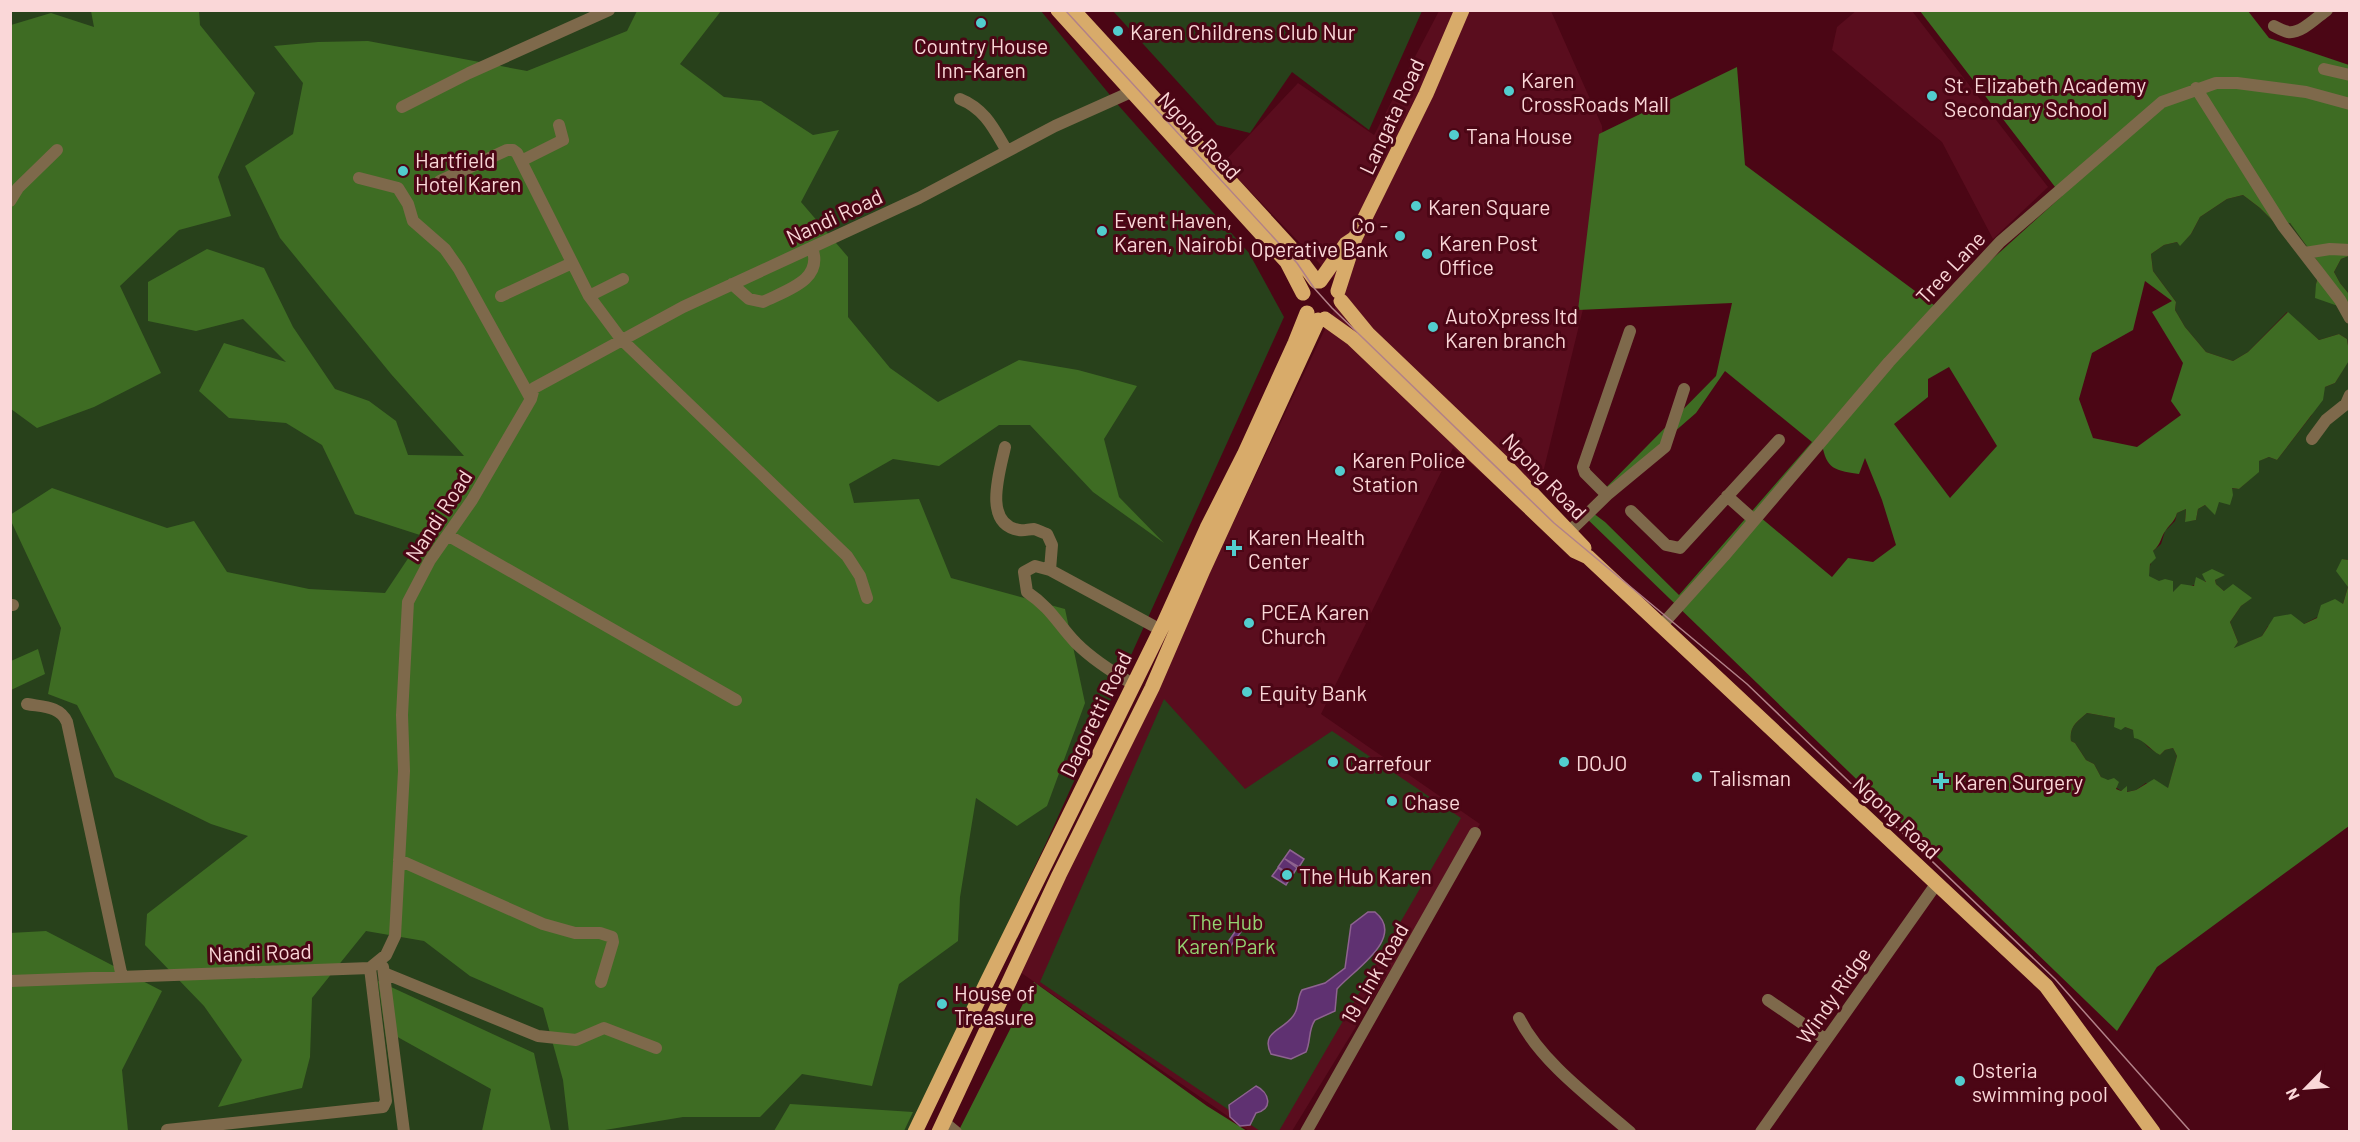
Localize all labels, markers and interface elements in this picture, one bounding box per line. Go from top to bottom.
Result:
marker: Country House Inn-Karen [974,16,988,30]
place label: Karen Childrens Club Nur [1130,19,1356,44]
marker: Karen Childrens Club Nur [1111,24,1125,38]
place label: Country House Inn-Karen [914,33,1048,82]
street label: Langata Road [1353,54,1429,178]
place label: Karen CrossRoads Mall [1521,67,1669,116]
place label: St. Elizabeth Academy Secondary School [1944,72,2146,121]
marker: Karen CrossRoads Mall [1502,84,1516,98]
street label: Ngong Road [1153,86,1247,184]
marker: St. Elizabeth Academy Secondary School [1925,89,1939,103]
place label: Tana House [1466,123,1572,148]
marker: Tana House [1447,128,1461,142]
place label: Hartfield Hotel Karen [415,147,521,196]
marker: Hartfield Hotel Karen [396,164,410,178]
street label: Nandi Road [782,183,886,249]
place label: Karen Square [1428,194,1550,219]
marker: Karen Square [1409,199,1423,213]
place label: Event Haven, Karen, Nairobi [1114,207,1243,256]
place label: Co - Operative Bank [1250,212,1388,261]
marker: Event Haven, Karen, Nairobi [1095,224,1109,238]
street label: Tree Lane [1910,226,1990,308]
marker: Co - Operative Bank [1393,229,1407,243]
place label: Karen Post Office [1439,230,1538,279]
marker: Karen Post Office [1420,247,1434,261]
place label: AutoXpress ltd Karen branch [1445,303,1578,352]
marker: AutoXpress ltd Karen branch [1426,320,1440,334]
street label: Ngong Road [1498,428,1592,524]
place label: Karen Police Station [1352,447,1466,496]
marker: Karen Police Station [1333,464,1347,478]
street label: Nandi Road [399,465,477,565]
place label: Karen Health Center [1248,524,1365,573]
marker: Karen Health Center [1225,539,1243,557]
place label: PCEA Karen Church [1261,599,1369,648]
marker: PCEA Karen Church [1242,616,1256,630]
street label: Dagoretti Road [1054,647,1136,781]
place label: Equity Bank [1259,680,1367,705]
marker: Equity Bank [1240,685,1254,699]
place label: Carrefour [1345,750,1432,775]
place label: DOJO [1576,750,1627,775]
marker: Carrefour [1326,755,1340,769]
marker: DOJO [1557,755,1571,769]
place label: Talisman [1709,765,1791,790]
place label: Karen Surgery [1954,769,2083,794]
marker: Talisman [1690,770,1704,784]
street label: Ngong Road [1848,770,1946,864]
marker: Karen Surgery [1932,772,1950,790]
place label: Chase [1404,789,1460,814]
marker: Chase [1385,794,1399,808]
place label: The Hub Karen [1299,863,1432,888]
marker: The Hub Karen [1280,868,1294,882]
park label: The Hub Karen Park [1176,909,1276,958]
street label: 19 Link Road [1335,918,1413,1028]
street label: Nandi Road [208,938,312,966]
street label: Windy Ridge [1791,942,1875,1048]
place label: House of Treasure [954,980,1035,1029]
marker: House of Treasure [935,997,949,1011]
place label: Osteria swimming pool [1972,1057,2108,1106]
north arrow [2276,1058,2336,1118]
marker: Osteria swimming pool [1953,1074,1967,1088]
text: N [2281,1086,2303,1103]

